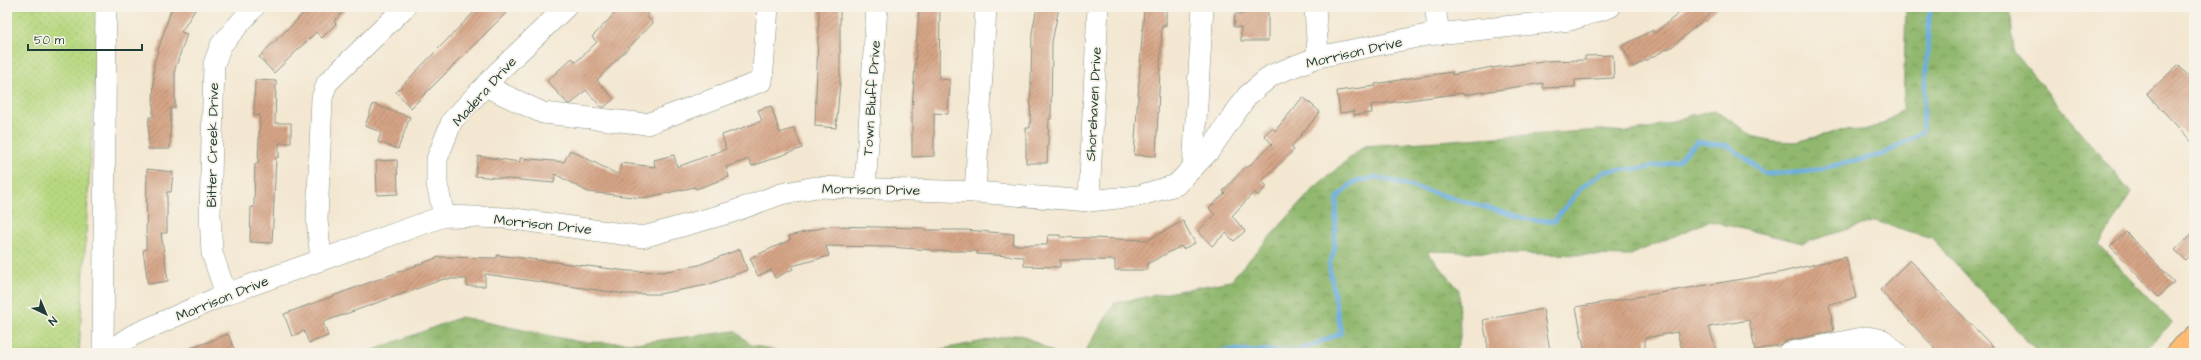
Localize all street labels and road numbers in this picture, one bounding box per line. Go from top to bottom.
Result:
street label: Morrison Drive [1304,32,1405,74]
street label: Town Bluff Drive [858,39,886,157]
street label: Shorehaven Drive [1081,46,1107,162]
street label: Madera Drive [448,52,522,131]
street label: Bitter Creek Drive [202,82,224,208]
street label: Morrison Drive [822,179,921,201]
street label: Morrison Drive [493,210,593,240]
street label: Morrison Drive [173,271,272,327]

